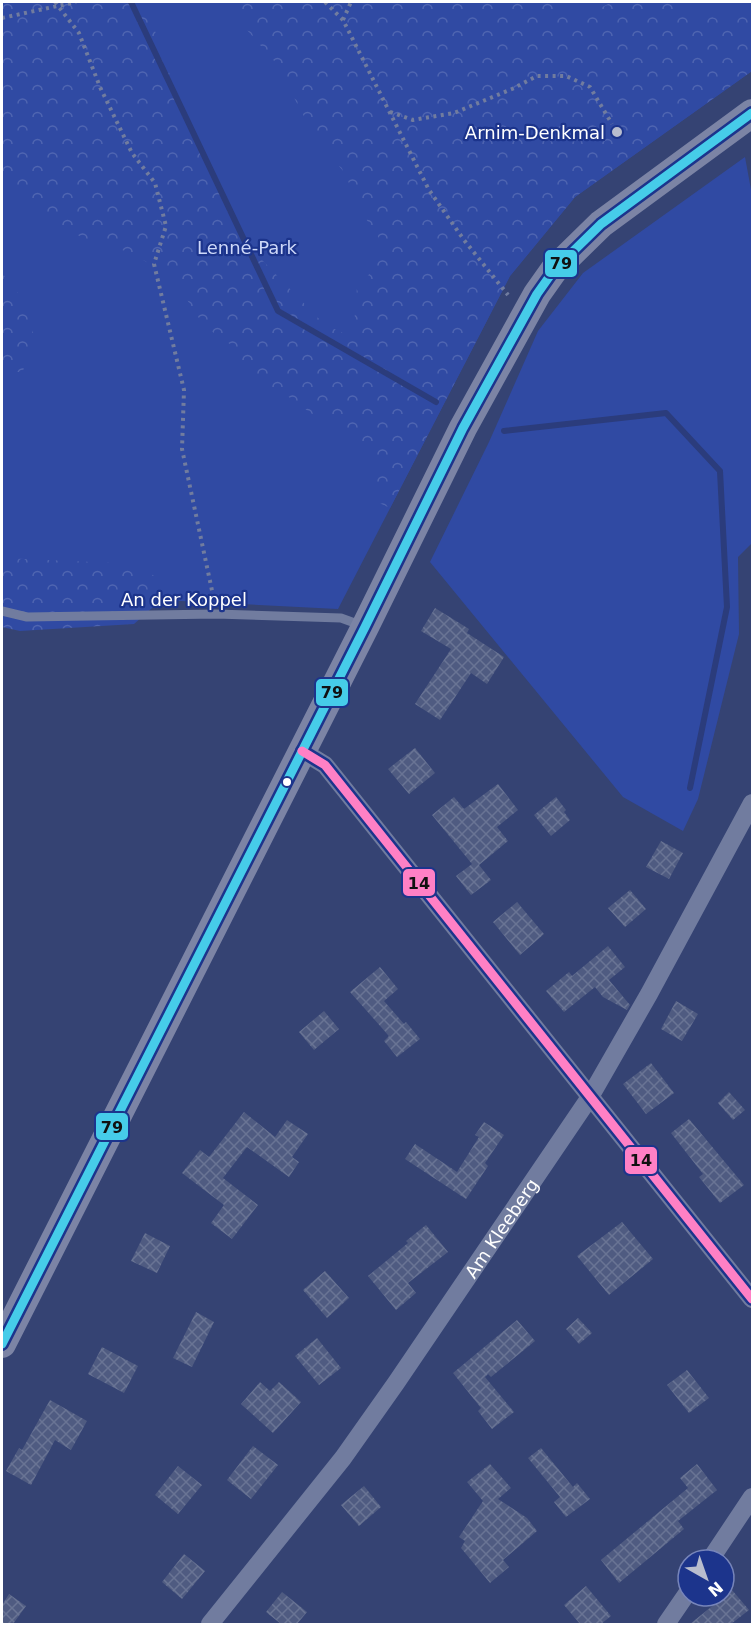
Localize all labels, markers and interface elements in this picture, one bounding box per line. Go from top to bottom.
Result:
place label: Arnim-Denkmal [465,122,605,143]
marker: Arnim-Denkmal [610,125,624,139]
park label: Lenné-Park [197,237,298,258]
line badge: 79 [544,249,578,278]
text: 79 [550,254,572,273]
street label: An der Koppel [121,589,247,610]
line badge: 79 [315,678,349,707]
text: 79 [321,683,343,702]
unlabelled marker [281,776,293,788]
line badge: 14 [402,868,436,897]
text: 14 [408,874,430,893]
line badge: 79 [95,1112,129,1141]
text: 79 [101,1118,123,1137]
line badge: 14 [624,1146,658,1175]
text: 14 [630,1151,652,1170]
street label: Am Kleeberg [460,1174,542,1282]
north arrow [676,1548,736,1608]
text: N [704,1578,727,1601]

